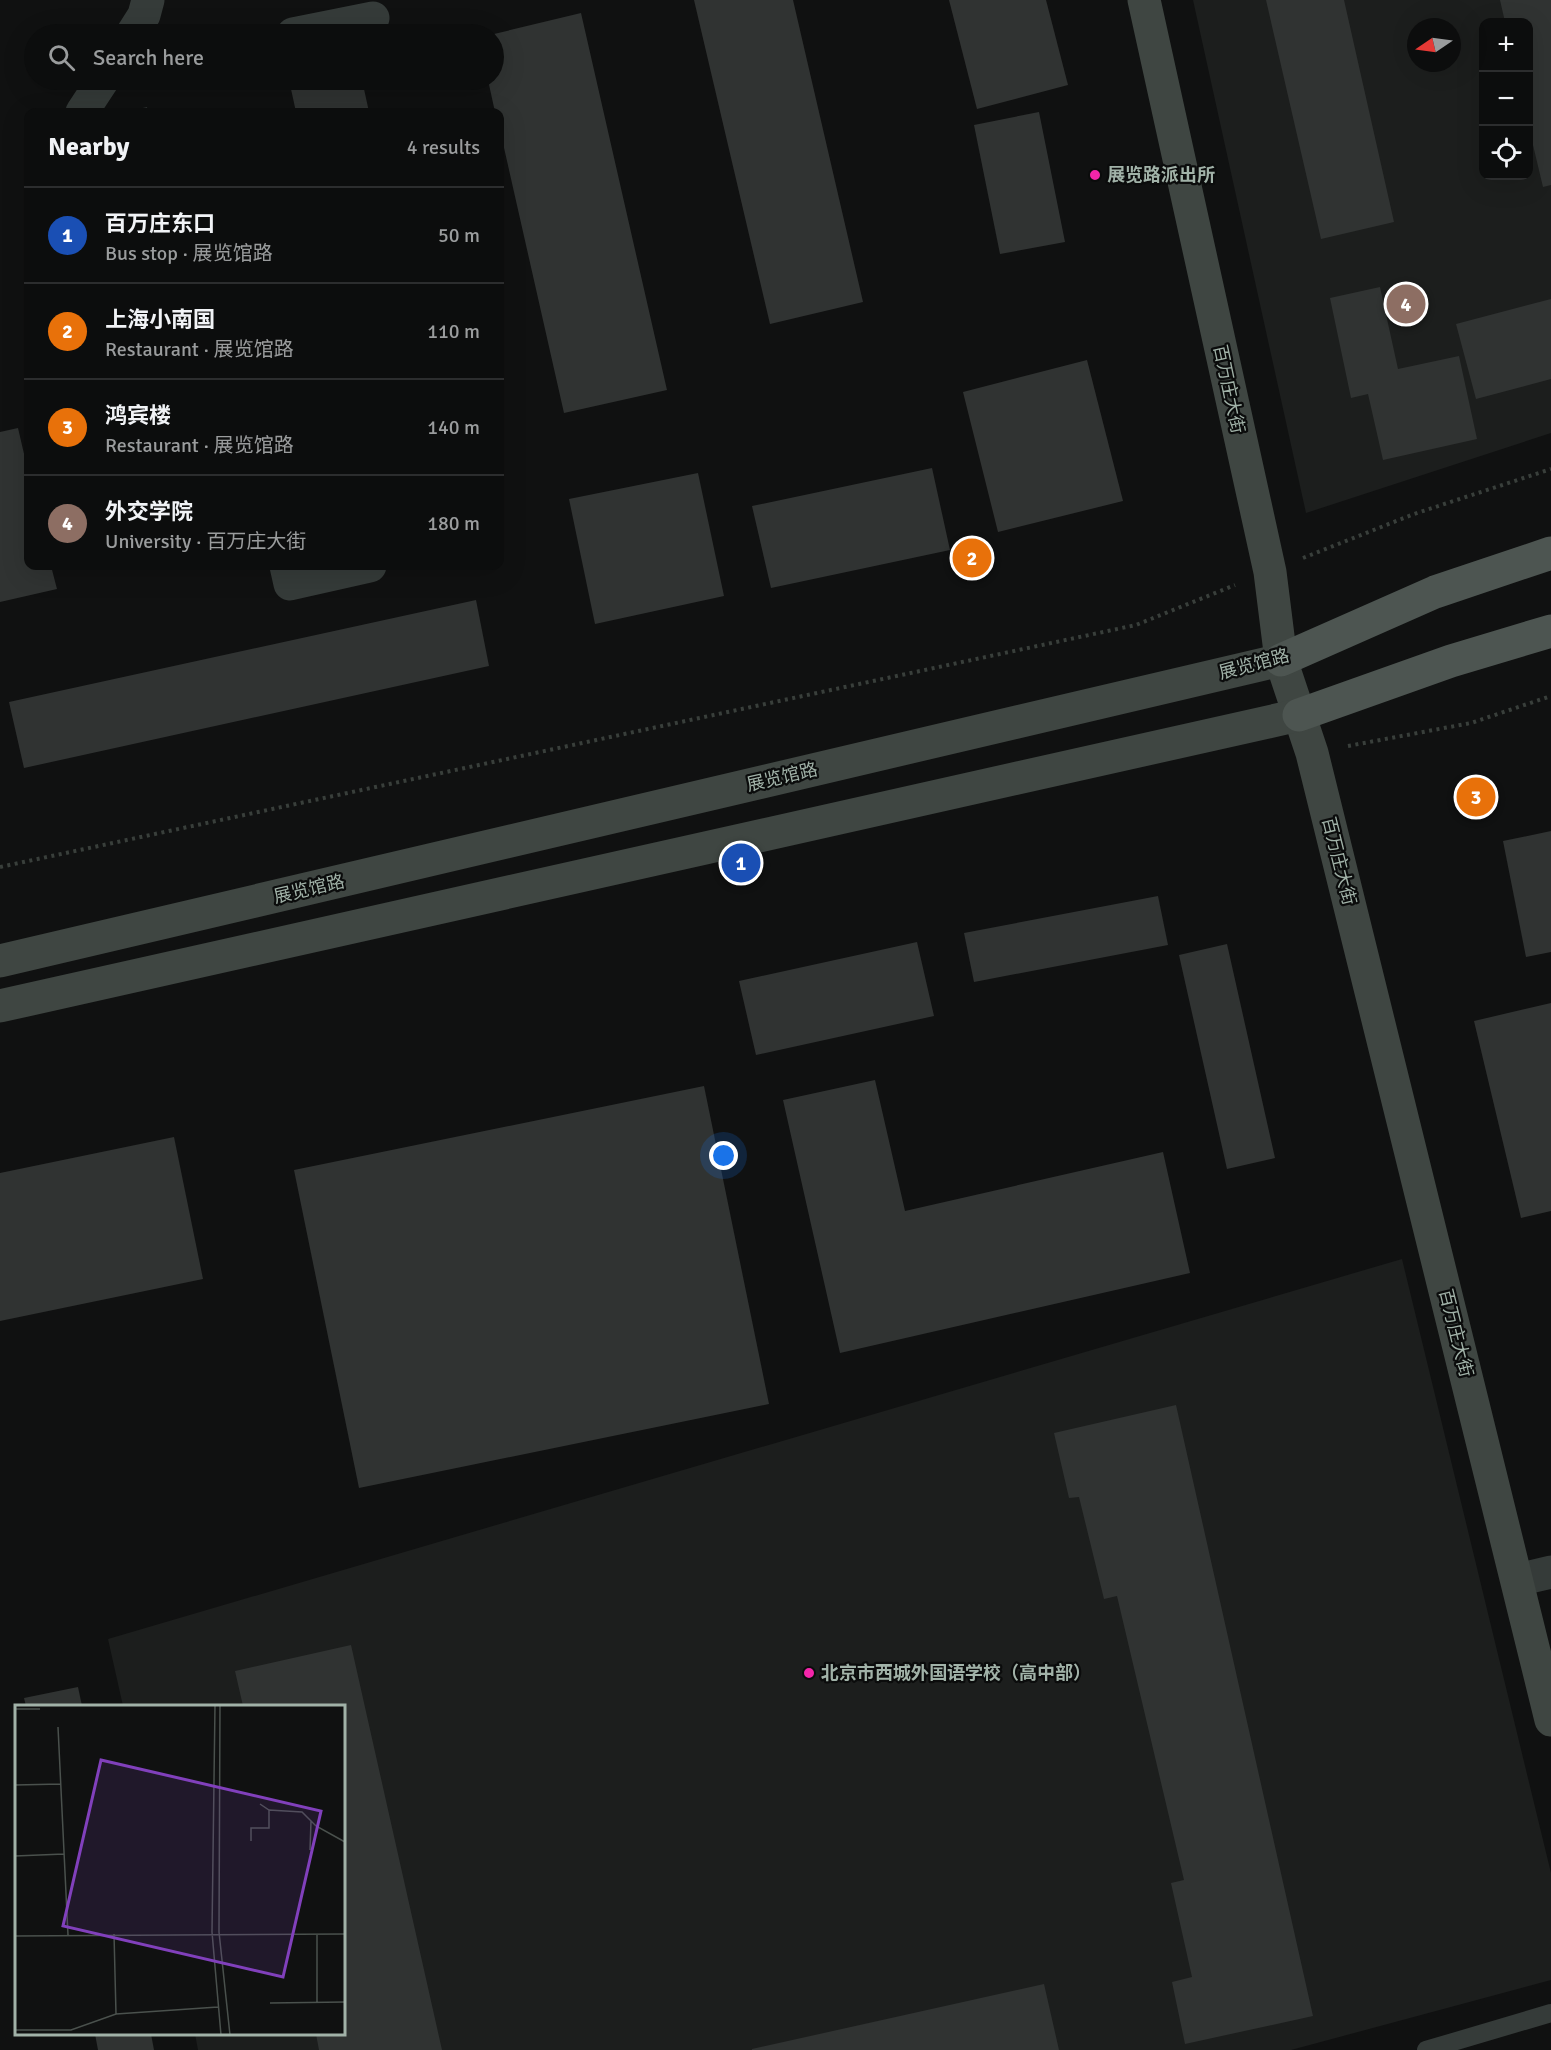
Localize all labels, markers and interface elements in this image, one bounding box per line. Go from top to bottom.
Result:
north arrow [1407,18,1461,72]
map controls [1479,18,1533,180]
button: + [1479,18,1533,72]
search box [24,24,504,90]
icon: search [45,41,78,74]
text: Search here [93,44,204,71]
button: − [1479,72,1533,126]
button: locate [1479,126,1533,180]
text: Nearby [48,131,129,163]
text: 4 results [407,135,480,160]
place label: 展览路派出所 [1107,164,1215,186]
marker: 展览路派出所 [1088,168,1102,182]
text: 百万庄东口 [105,210,215,237]
text: 1 [62,223,73,248]
text: 50 m [438,223,480,248]
text: Bus stop · 展览馆路 [105,241,273,266]
pin: 4 [1386,282,1426,326]
text: 上海小南国 [105,306,215,333]
text: 2 [62,319,73,344]
text: 110 m [427,319,480,344]
text: Restaurant · 展览馆路 [105,337,294,362]
street label: 百万庄大街 [1209,343,1249,435]
text: 鸿宾楼 [105,402,171,429]
text: 3 [62,415,73,440]
text: 140 m [427,415,480,440]
text: Restaurant · 展览馆路 [105,433,294,458]
text: 外交学院 [105,498,193,525]
text: 4 [62,511,73,536]
text: 180 m [427,511,480,536]
text: University · 百万庄大街 [105,529,306,554]
pin: 2 [952,536,992,580]
street label: 展览馆路 [1216,644,1292,684]
street label: 展览馆路 [744,758,820,796]
pin: 3 [1456,774,1496,820]
street label: 百万庄大街 [1317,815,1361,907]
pin: 1 [722,840,760,886]
street label: 展览馆路 [271,870,347,908]
your location [709,1141,738,1170]
street label: 百万庄大街 [1434,1287,1478,1379]
place label: 北京市西城外国语学校（高中部） [821,1662,1091,1684]
marker: 北京市西城外国语学校（高中部） [802,1666,816,1680]
inset map [15,1705,345,2035]

